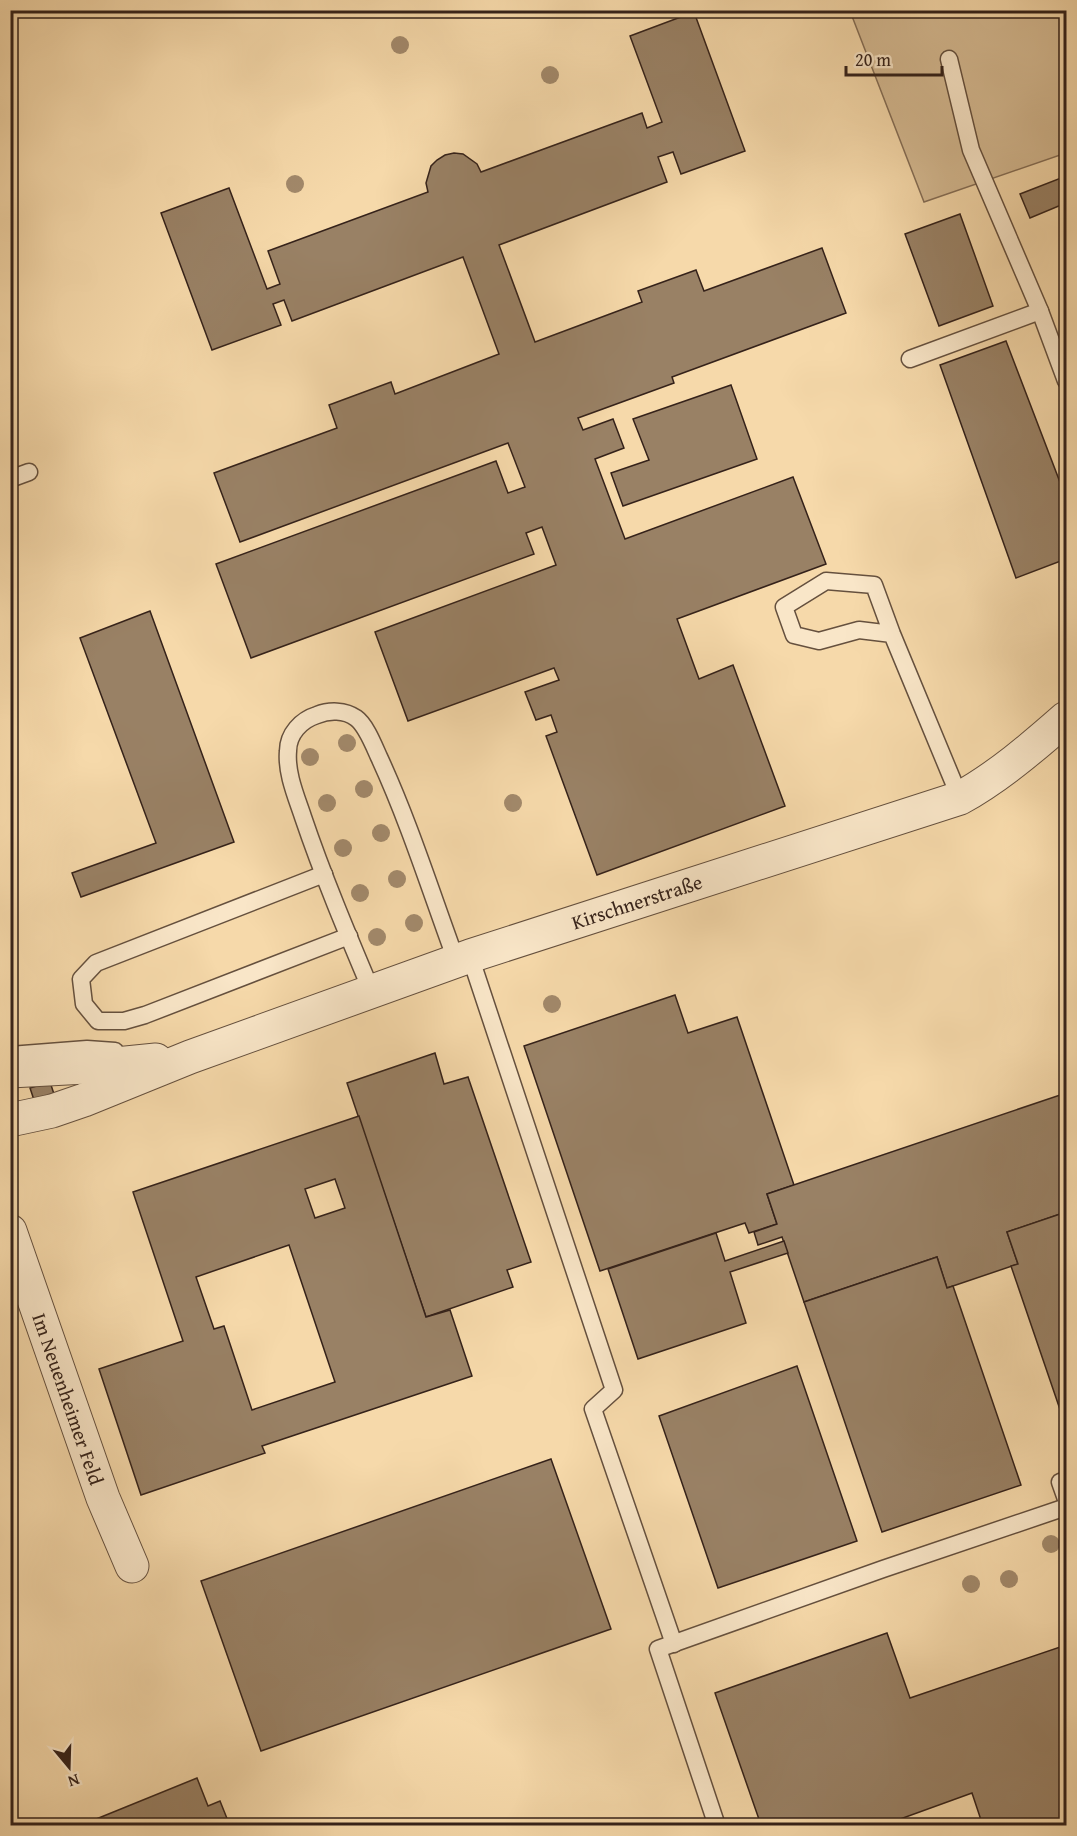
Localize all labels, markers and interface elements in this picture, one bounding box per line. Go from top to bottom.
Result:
scale bar [846,39,942,77]
text: 20 m [855,46,891,73]
street label: Kirschnerstraße [568,867,706,936]
street label: Im Neuenheimer Feld [25,1309,112,1489]
north arrow [39,1737,99,1797]
text: N [65,1768,83,1794]

